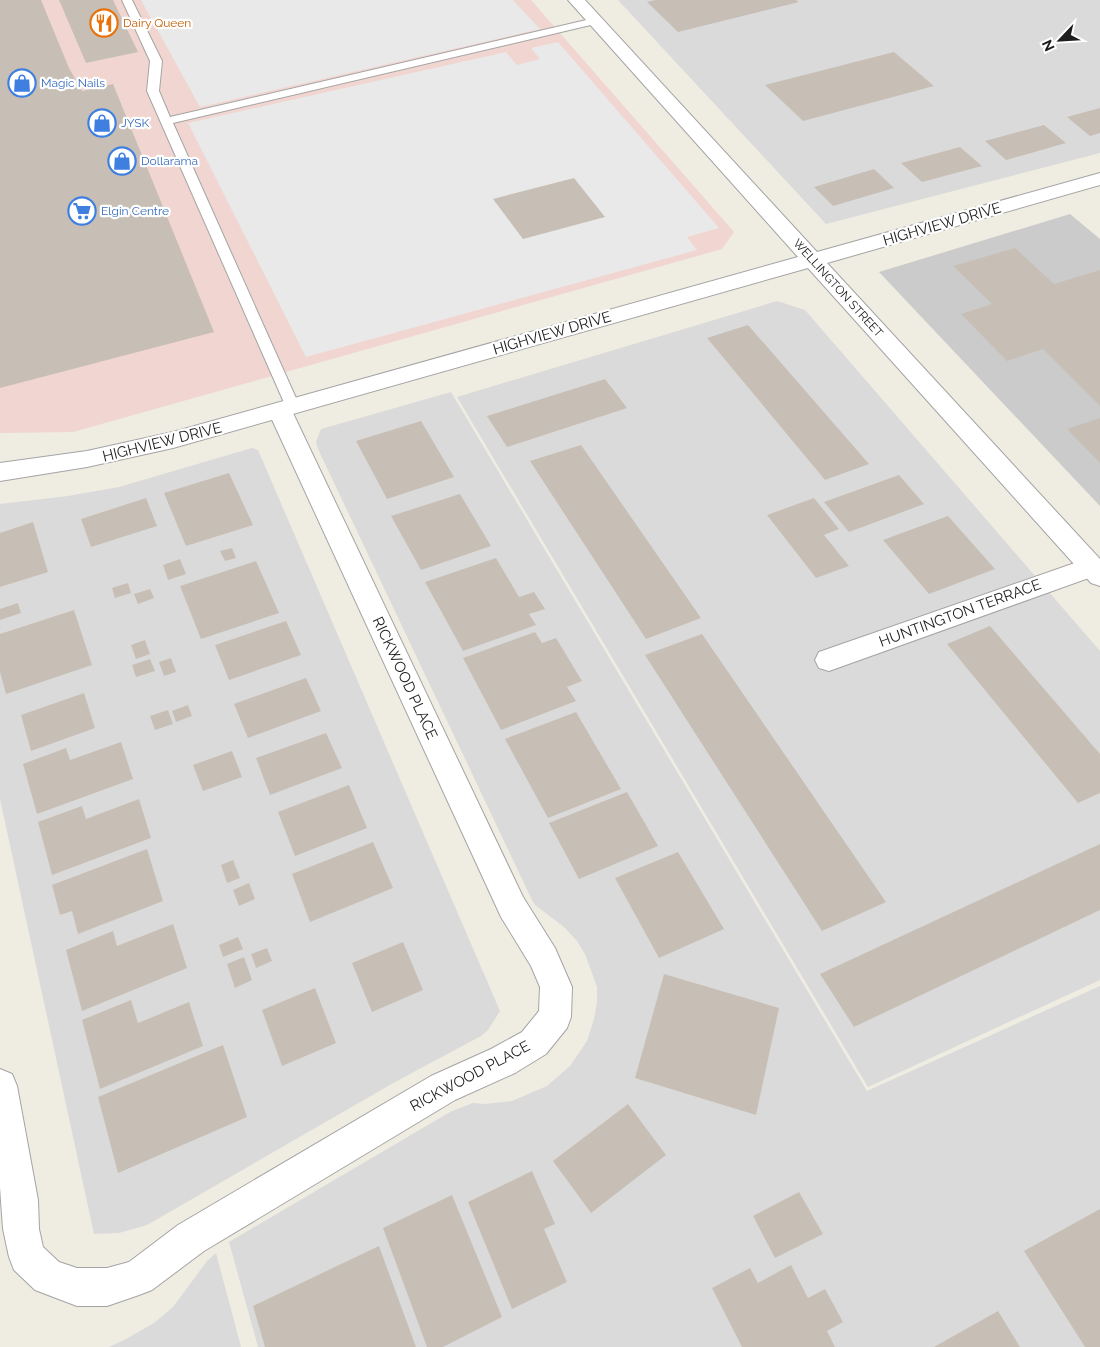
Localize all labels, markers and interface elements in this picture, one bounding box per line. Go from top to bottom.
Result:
restaurant icon: Dairy Queen [89,8,119,38]
north arrow [1035,15,1085,65]
place label: Dairy Queen [123,16,191,30]
text: N [1039,37,1058,54]
shop icon: Magic Nails [7,68,37,98]
place label: Magic Nails [41,76,105,90]
shop icon: JYSK [87,108,117,138]
place label: JYSK [121,116,150,130]
shop icon: Dollarama [107,146,137,176]
place label: Dollarama [141,154,198,168]
supermarket icon: Elgin Centre [67,196,97,226]
street label: HIGHVIEW DRIVE [881,199,1003,249]
place label: Elgin Centre [101,204,169,218]
street label: WELLINGTON STREET [790,236,886,340]
street label: HIGHVIEW DRIVE [491,308,613,358]
street label: HIGHVIEW DRIVE [101,418,223,466]
street label: HUNTINGTON TERRACE [877,575,1043,651]
street label: RICKWOOD PLACE [369,614,441,742]
street label: RICKWOOD PLACE [407,1037,533,1115]

